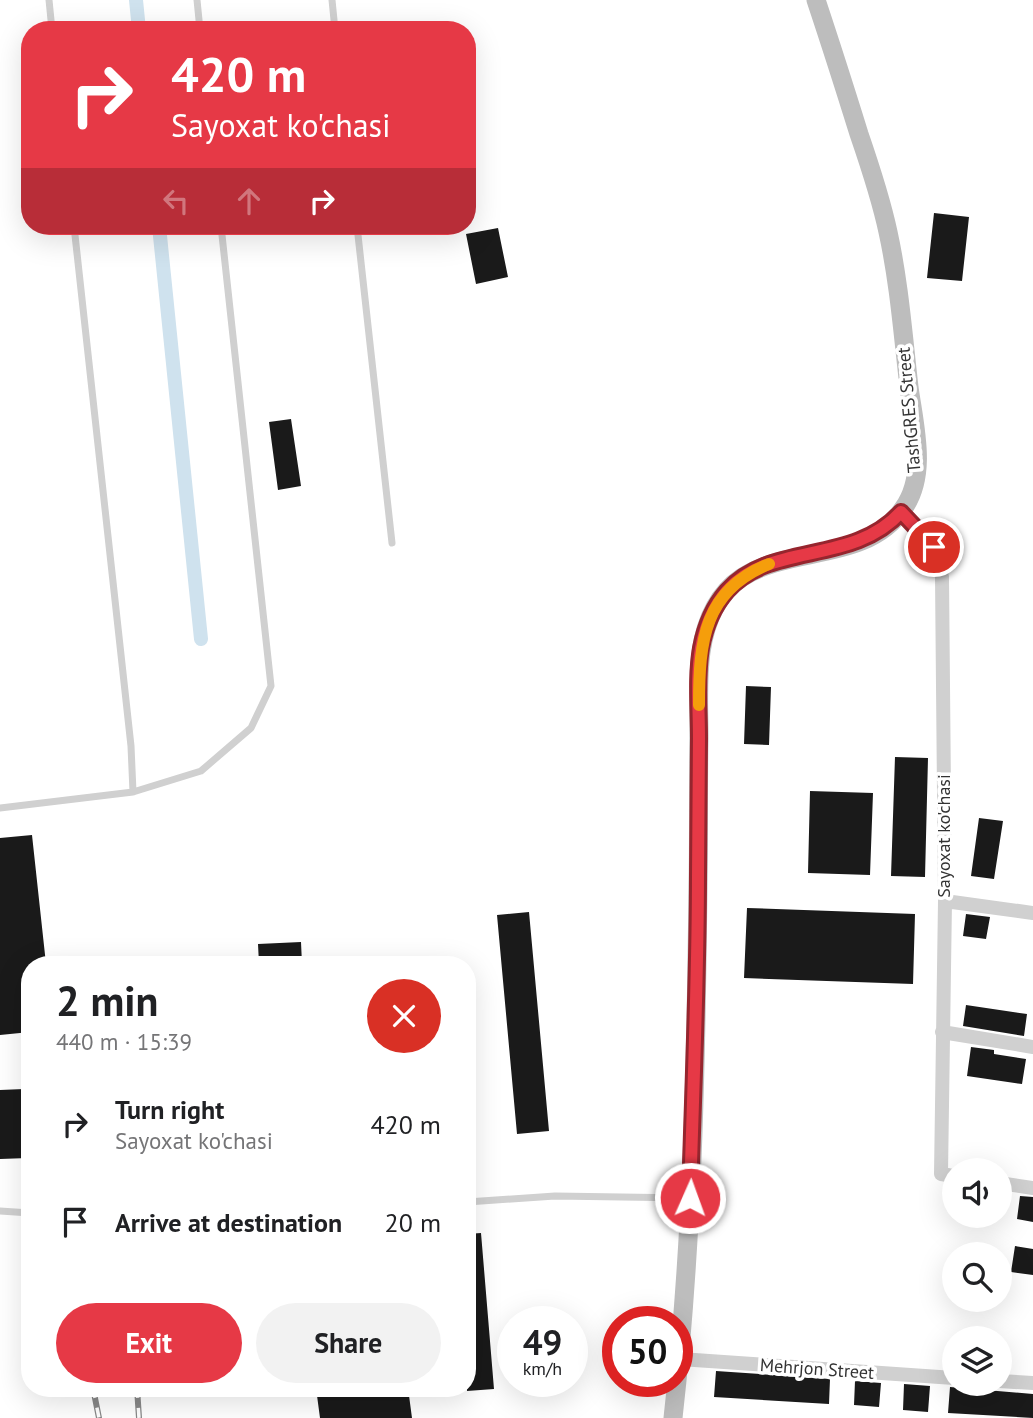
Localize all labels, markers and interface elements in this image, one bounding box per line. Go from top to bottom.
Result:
text: 420 m [171,42,306,106]
icon: right [56,49,147,140]
text: Sayoxat ko'chasi [171,104,391,146]
icon: left [157,182,195,220]
icon: ahead [230,182,268,220]
icon: right [303,182,341,220]
street label: TashGRES Street [892,346,925,474]
pin [904,517,964,577]
icon: arrive [915,528,953,566]
street label: Sayoxat ko'chasi [932,774,955,898]
text: 2 min [56,973,158,1028]
button: close [367,979,441,1053]
text: 440 m · 15:39 [56,1027,192,1056]
text: Turn right [115,1093,224,1126]
icon: right [56,1105,94,1143]
text: 420 m [370,1108,441,1141]
text: Sayoxat ko'chasi [115,1126,273,1155]
map controls [942,1158,1012,1396]
button: sound [942,1158,1012,1228]
position arrow [653,1161,727,1235]
icon: arrive [56,1203,94,1241]
text: Arrive at destination [115,1206,342,1239]
text: 20 m [385,1206,441,1239]
button: search [942,1242,1012,1312]
button: Exit [56,1303,242,1383]
button: Share [256,1303,441,1383]
speed limit sign: 50 [602,1306,693,1397]
text: 49 [523,1319,562,1365]
button: layers [942,1326,1012,1396]
street label: Mehrjon Street [759,1353,875,1384]
text: km/h [523,1357,562,1380]

